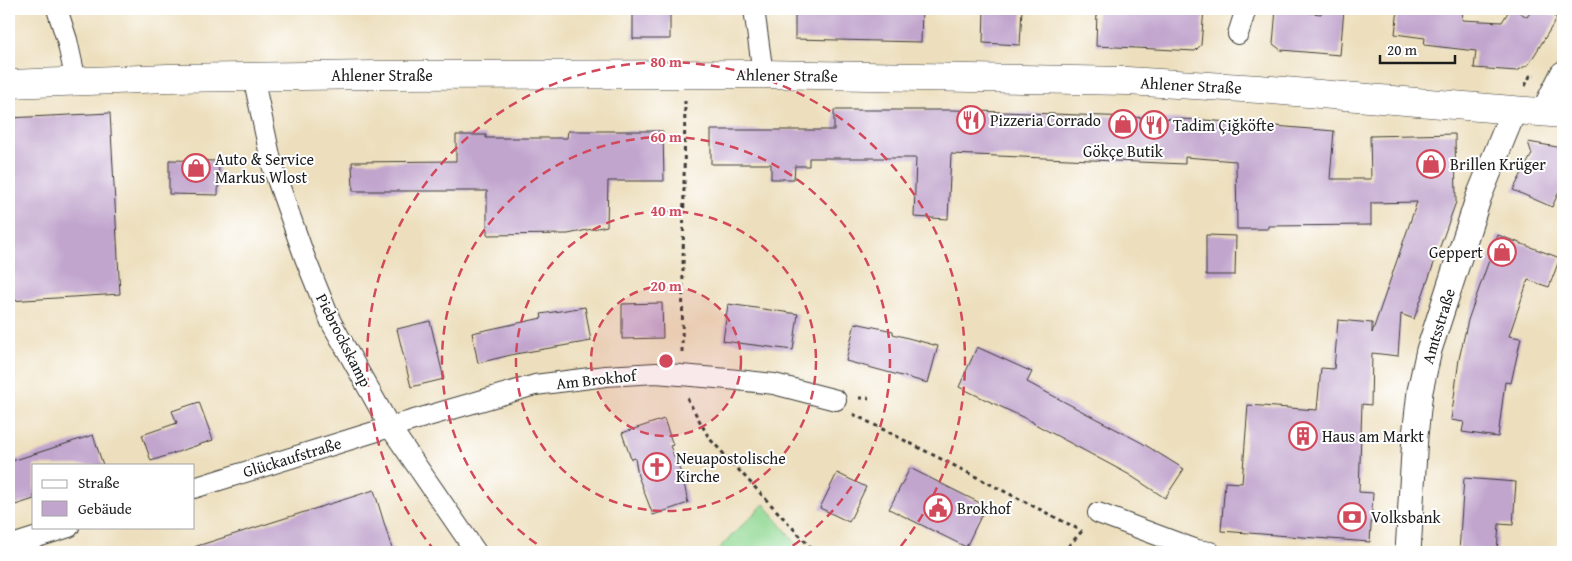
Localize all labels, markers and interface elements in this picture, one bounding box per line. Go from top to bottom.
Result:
scale bar [1380,32,1454,64]
text: 20 m [1387,39,1418,60]
text: 80 m [650,51,682,72]
street label: Ahlener Straße [736,62,838,88]
street label: Ahlener Straße [331,63,433,87]
street label: Ahlener Straße [1140,70,1242,100]
restaurant icon: Pizzeria Corrado [956,105,986,135]
place label: Pizzeria Corrado [990,108,1101,132]
shop icon: Gökçe Butik [1108,109,1138,139]
restaurant icon: Tadim Çiğköfte [1139,110,1169,140]
place label: Tadim Çiğköfte [1173,113,1274,137]
text: 60 m [650,126,682,147]
place label: Gökçe Butik [1083,139,1164,163]
place label: Auto & Service Markus Wlost [215,147,314,189]
shop icon: Brillen Krüger [1416,149,1446,179]
place label: Brillen Krüger [1450,152,1546,176]
shop icon: Auto & Service Markus Wlost [181,153,211,183]
text: 40 m [650,200,682,221]
shop icon: Geppert [1487,237,1517,267]
place label: Geppert [1429,240,1483,264]
text: 20 m [650,275,682,296]
street label: Amtsstraße [1415,285,1461,367]
street label: Piebrockskamp [310,289,378,391]
centre of rings [657,352,675,370]
street label: Am Brokhof [555,363,639,395]
building icon: Haus am Markt [1288,421,1318,451]
place label: Haus am Markt [1322,424,1424,448]
street label: Glückaufstraße [240,431,344,483]
place label: Neuapostolische Kirche [676,446,786,488]
church icon: Neuapostolische Kirche [642,452,672,482]
legend [32,464,195,528]
text: Straße [78,472,120,493]
public building icon: Brokhof [923,493,953,523]
place label: Brokhof [957,496,1013,520]
text: Gebäude [78,498,132,519]
bank icon: Volksbank [1337,502,1367,532]
place label: Volksbank [1371,505,1441,529]

